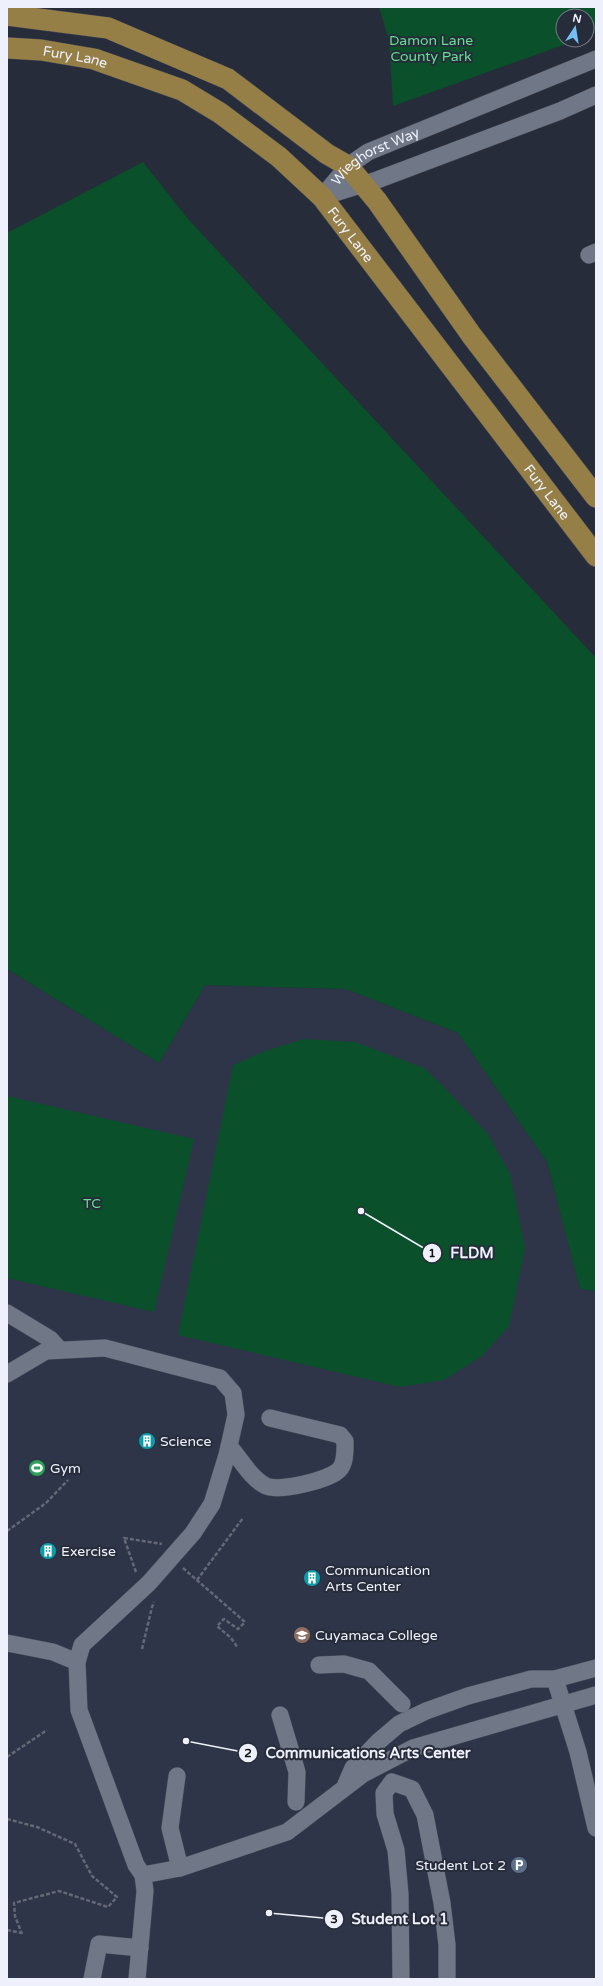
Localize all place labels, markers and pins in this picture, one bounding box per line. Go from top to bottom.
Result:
callout: FLDM [422,1240,502,1267]
building icon: Science [137,1431,157,1451]
place label: Science [160,1433,211,1450]
sports icon: Gym [27,1458,47,1478]
place label: Gym [50,1460,81,1477]
building icon: Exercise [38,1541,58,1561]
place label: Exercise [61,1543,116,1560]
place label: Communication Arts Center [325,1562,430,1595]
building icon: Communication Arts Center [302,1568,322,1588]
school or university icon: Cuyamaca College [292,1625,312,1645]
place label: Cuyamaca College [315,1627,438,1644]
callout: Communications Arts Center [238,1739,479,1766]
parking icon: Student Lot 2 [509,1855,529,1875]
place label: Student Lot 2 [415,1857,506,1874]
callout: Student Lot 1 [324,1905,457,1932]

